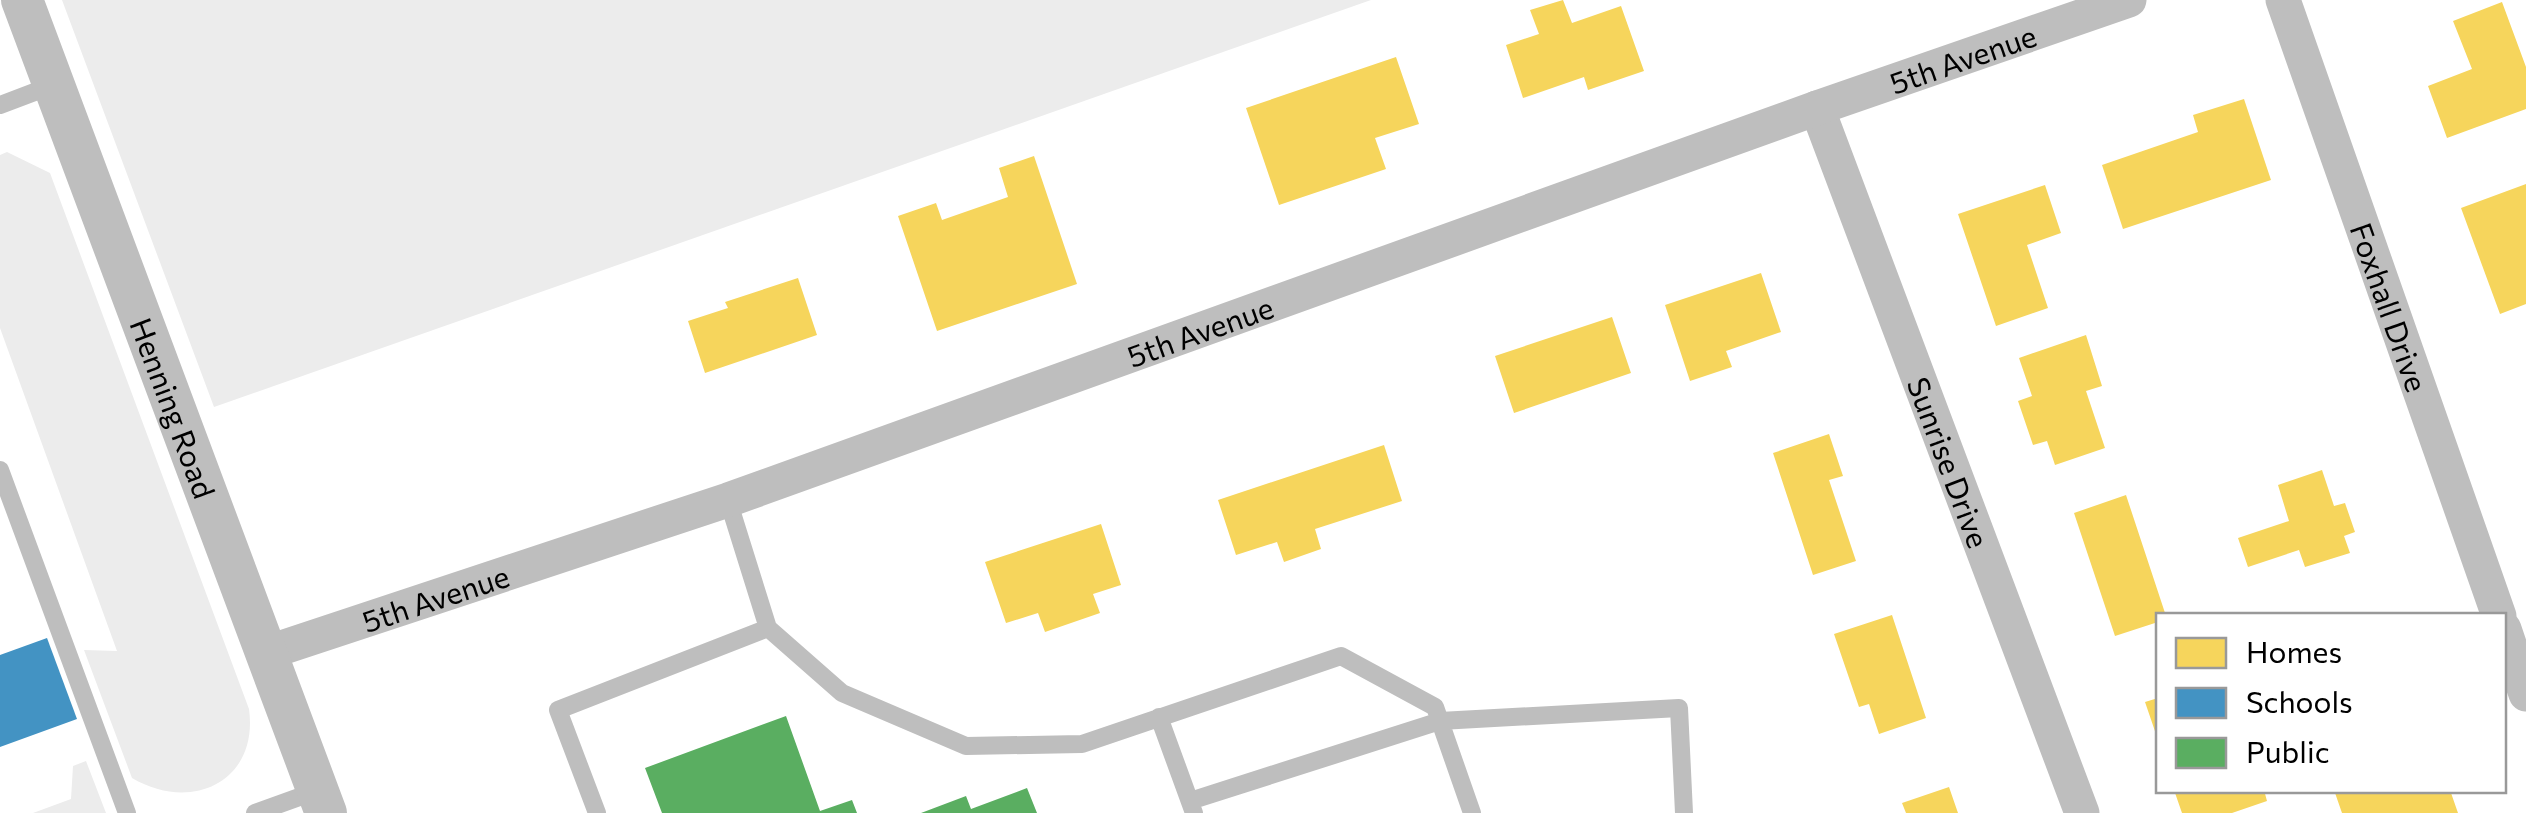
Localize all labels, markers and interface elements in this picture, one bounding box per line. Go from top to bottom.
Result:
street label: 5th Avenue [1884,15,2041,100]
street label: Foxhall Drive [2344,217,2437,396]
street label: 5th Avenue [1122,287,1278,373]
street label: Henning Road [124,312,225,503]
street label: Sunrise Drive [1901,372,1999,552]
street label: 5th Avenue [357,555,513,639]
legend [2156,613,2506,793]
text: Homes [2246,632,2342,669]
text: Schools [2246,682,2353,719]
text: Public [2246,732,2330,769]

